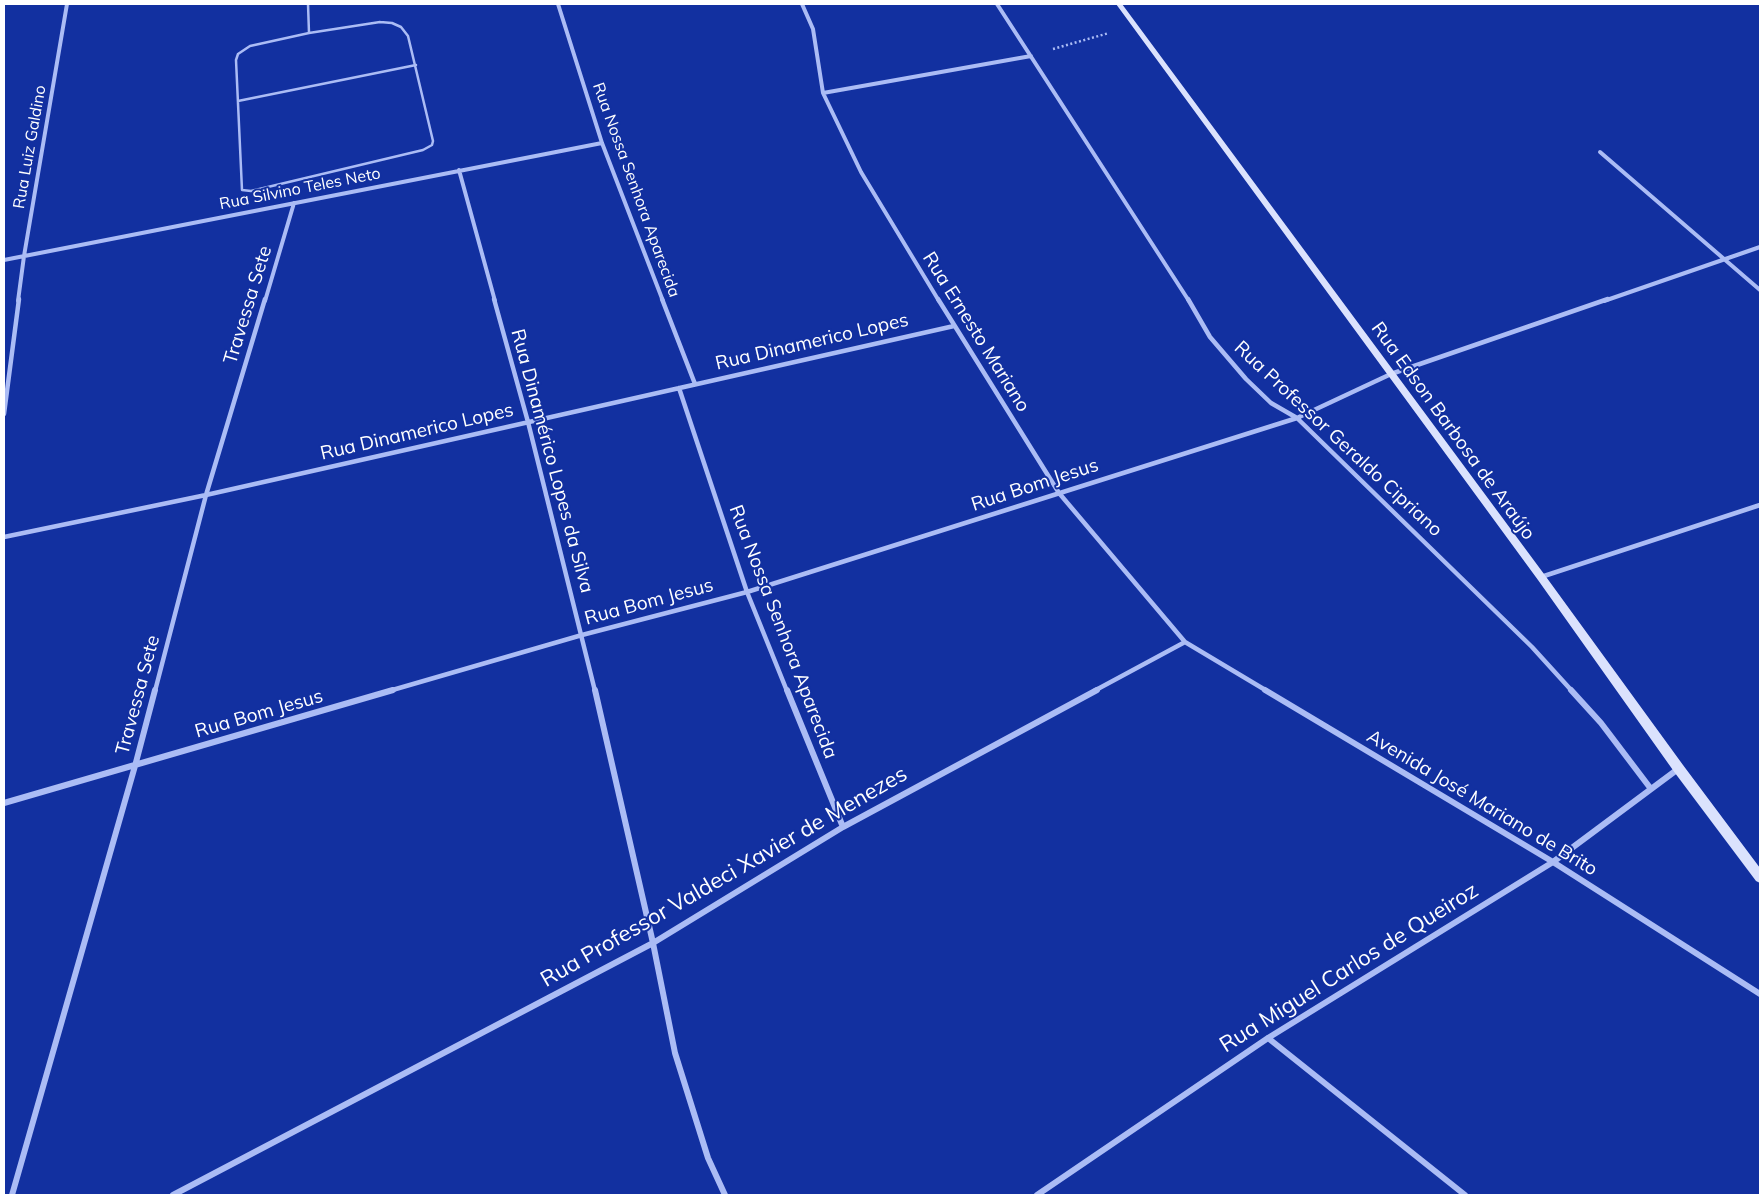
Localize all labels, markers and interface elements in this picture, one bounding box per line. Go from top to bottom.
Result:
street label: Rua Nossa Senhora Aparecida [588,80,684,300]
street label: Rua Luiz Galdino [10,84,50,210]
street label: Rua Silvino Teles Neto [218,164,382,214]
street label: Travessa Sete [219,243,277,367]
street label: Rua Ernesto Mariano [918,248,1034,416]
street label: Rua Dinamerico Lopes [713,309,911,375]
street label: Rua Edson Barbosa de Araújo [1366,318,1540,544]
street label: Rua Dinamérico Lopes da Silva [506,327,598,595]
street label: Rua Professor Geraldo Cipriano [1229,337,1447,541]
street label: Rua Dinamerico Lopes [318,399,516,465]
street label: Rua Bom Jesus [969,454,1101,516]
street label: Rua Nossa Senhora Aparecida [724,502,842,762]
street label: Rua Bom Jesus [582,574,716,630]
street label: Travessa Sete [111,633,165,757]
street label: Rua Bom Jesus [192,685,326,743]
street label: Avenida José Mariano de Brito [1363,725,1601,881]
street label: Rua Professor Valdeci Xavier de Menezes [536,761,912,993]
street label: Rua Miguel Carlos de Queiroz [1215,877,1483,1059]

